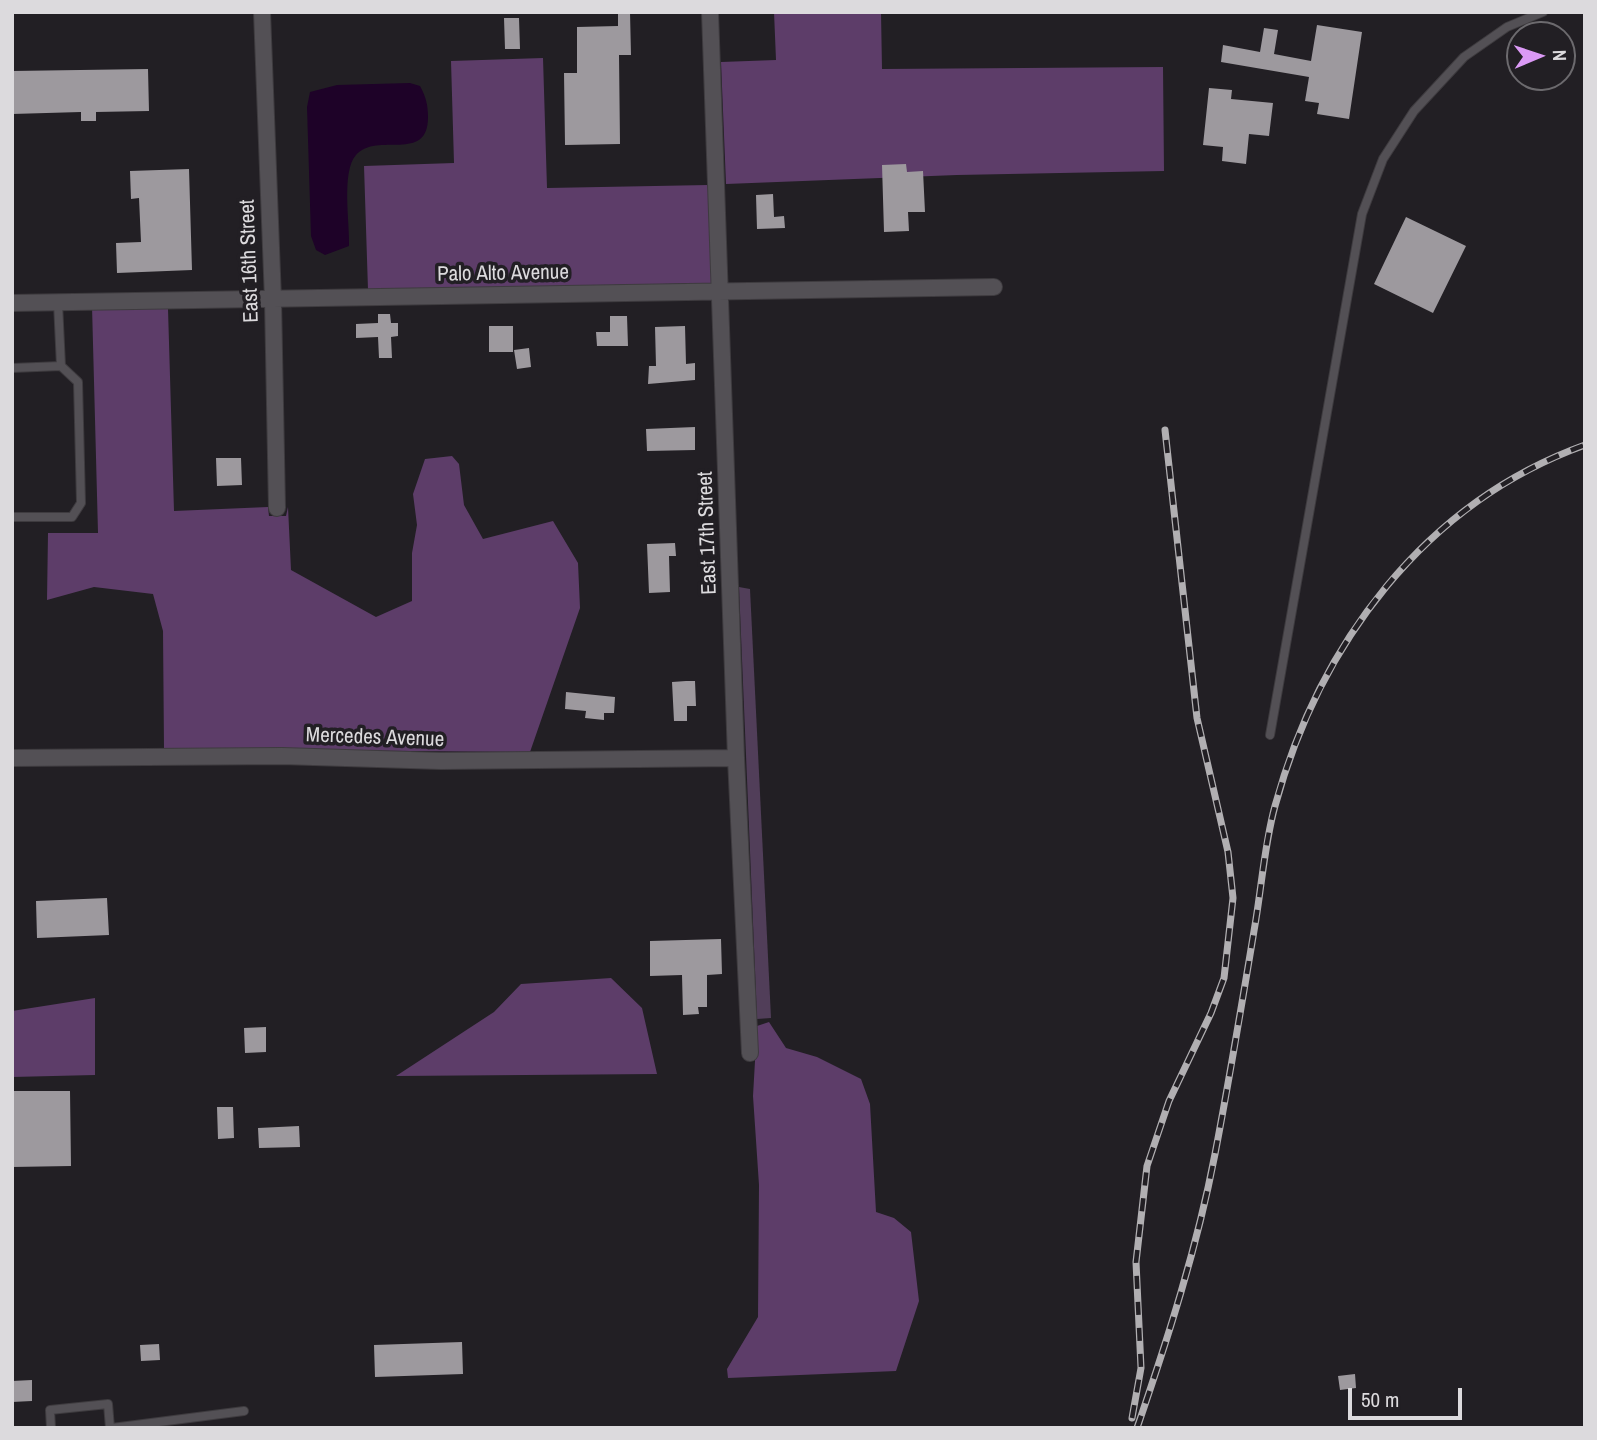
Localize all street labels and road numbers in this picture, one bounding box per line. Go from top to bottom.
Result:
street label: East 16th Street [235,199,265,323]
street label: Palo Alto Avenue [437,260,569,288]
street label: East 17th Street [693,471,723,595]
street label: Mercedes Avenue [305,723,445,753]

